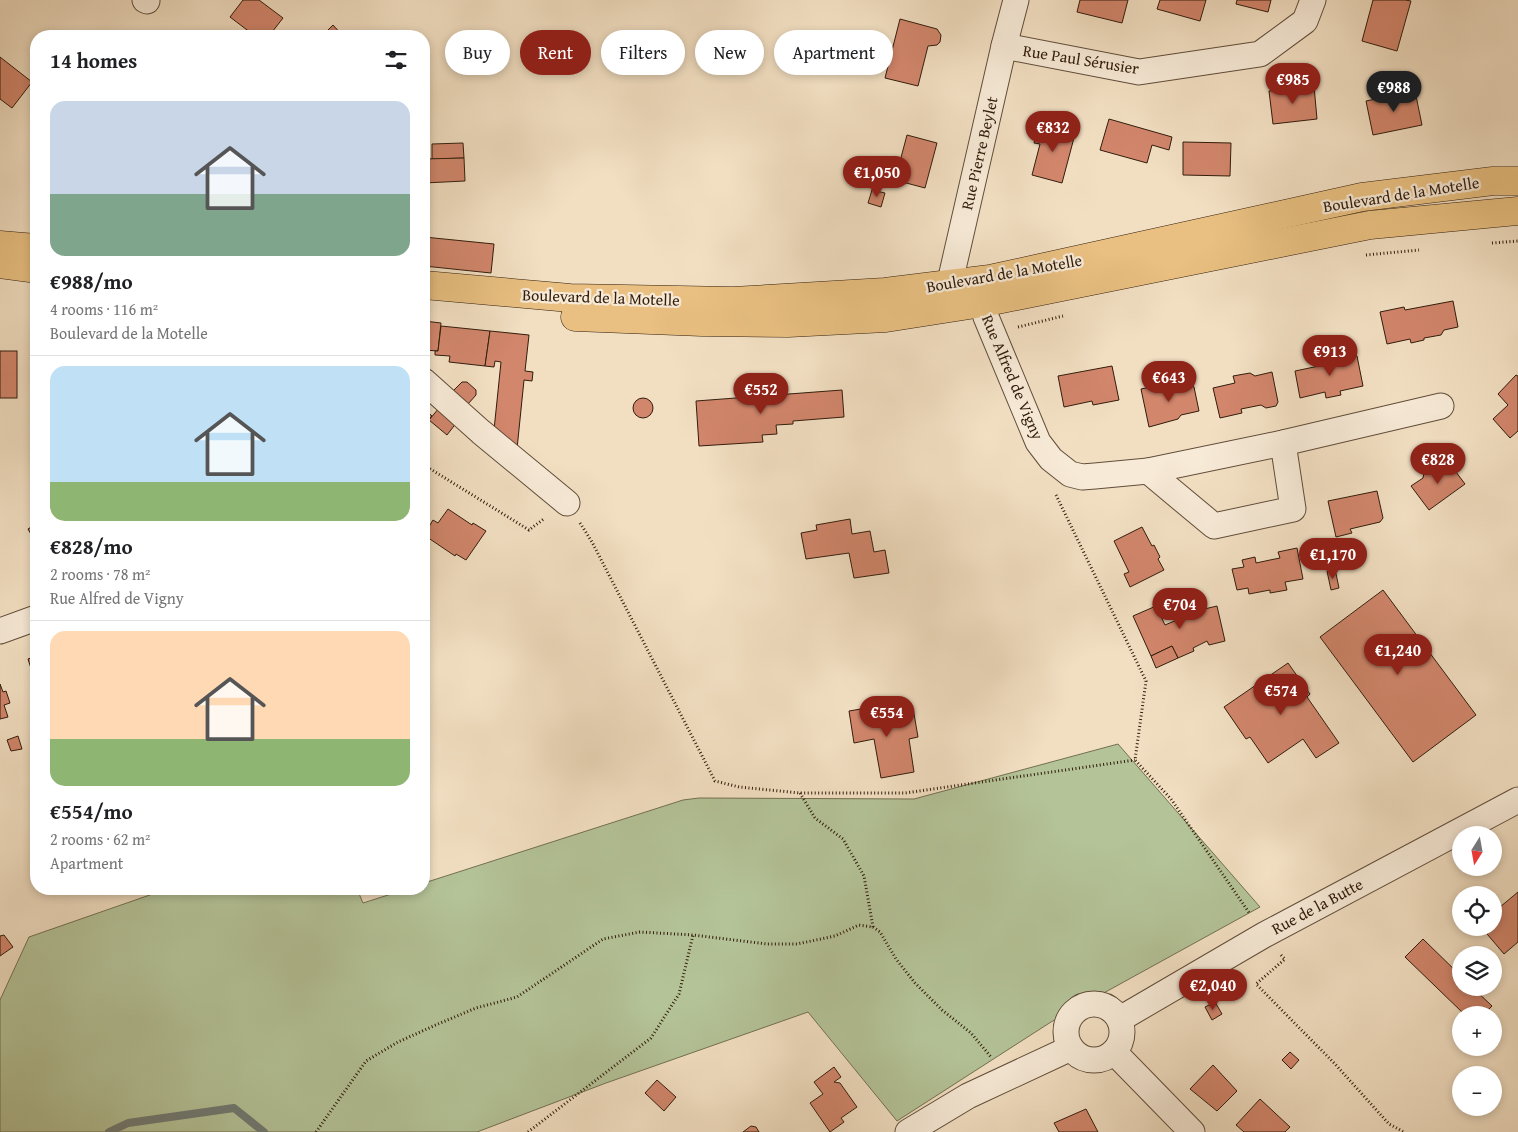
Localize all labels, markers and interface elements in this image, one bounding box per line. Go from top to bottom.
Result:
chip: Buy [445,30,510,75]
chip: Rent [520,30,591,75]
chip: Filters [601,30,685,75]
chip: New [695,30,764,75]
chip: Apartment [774,30,893,75]
street label: Rue Paul Sérusier [1021,38,1141,80]
text: 14 homes [50,45,137,76]
icon: filters [382,46,410,74]
pin: €985 [1263,62,1323,105]
text: €985 [1276,67,1310,91]
pin: €988 [1364,70,1424,113]
text: €988 [1377,75,1411,99]
street label: Rue Pierre Beylet [954,94,1004,212]
pin: €832 [1023,110,1083,153]
text: €832 [1036,115,1070,139]
icon: home [185,133,275,223]
pin: €1,050 [836,156,918,198]
text: €1,050 [854,160,900,184]
street label: Boulevard de la Motelle [1321,170,1481,218]
street label: Boulevard de la Motelle [924,247,1084,299]
text: €988/mo [50,266,133,297]
street label: Boulevard de la Motelle [522,282,680,312]
text: 4 rooms · 116 m² [50,297,158,321]
street label: Rue Alfred de Vigny [976,311,1050,443]
text: Boulevard de la Motelle [50,321,208,345]
pin: €913 [1300,334,1360,377]
text: €913 [1313,339,1347,363]
pin: €643 [1139,360,1199,403]
text: €643 [1152,365,1186,389]
pin: €552 [731,372,791,415]
text: €552 [744,377,778,401]
icon: home [185,399,275,489]
pin: €828 [1408,442,1468,485]
text: €828 [1421,447,1455,471]
text: €828/mo [50,531,133,562]
pin: €1,170 [1292,538,1374,580]
text: €1,170 [1310,542,1356,566]
text: 2 rooms · 78 m² [50,562,150,586]
text: Rue Alfred de Vigny [50,586,184,610]
pin: €704 [1150,588,1210,630]
text: €704 [1163,592,1197,616]
pin: €1,240 [1357,634,1439,676]
text: €1,240 [1375,638,1421,662]
icon: home [185,664,275,754]
pin: €574 [1251,674,1311,716]
text: €574 [1264,678,1298,702]
pin: €554 [857,696,917,738]
text: €554 [870,700,904,724]
text: €554/mo [50,796,133,827]
north arrow [1452,826,1502,876]
map controls [1452,826,1502,1116]
text: 2 rooms · 62 m² [50,827,150,851]
text: Apartment [50,851,123,875]
street label: Rue de la Butte [1267,872,1367,940]
button: locate [1452,886,1502,936]
button: layers [1452,946,1502,996]
pin: €2,040 [1172,968,1254,1011]
text: €2,040 [1190,973,1236,997]
button: + [1452,1006,1502,1056]
button: − [1452,1066,1502,1116]

